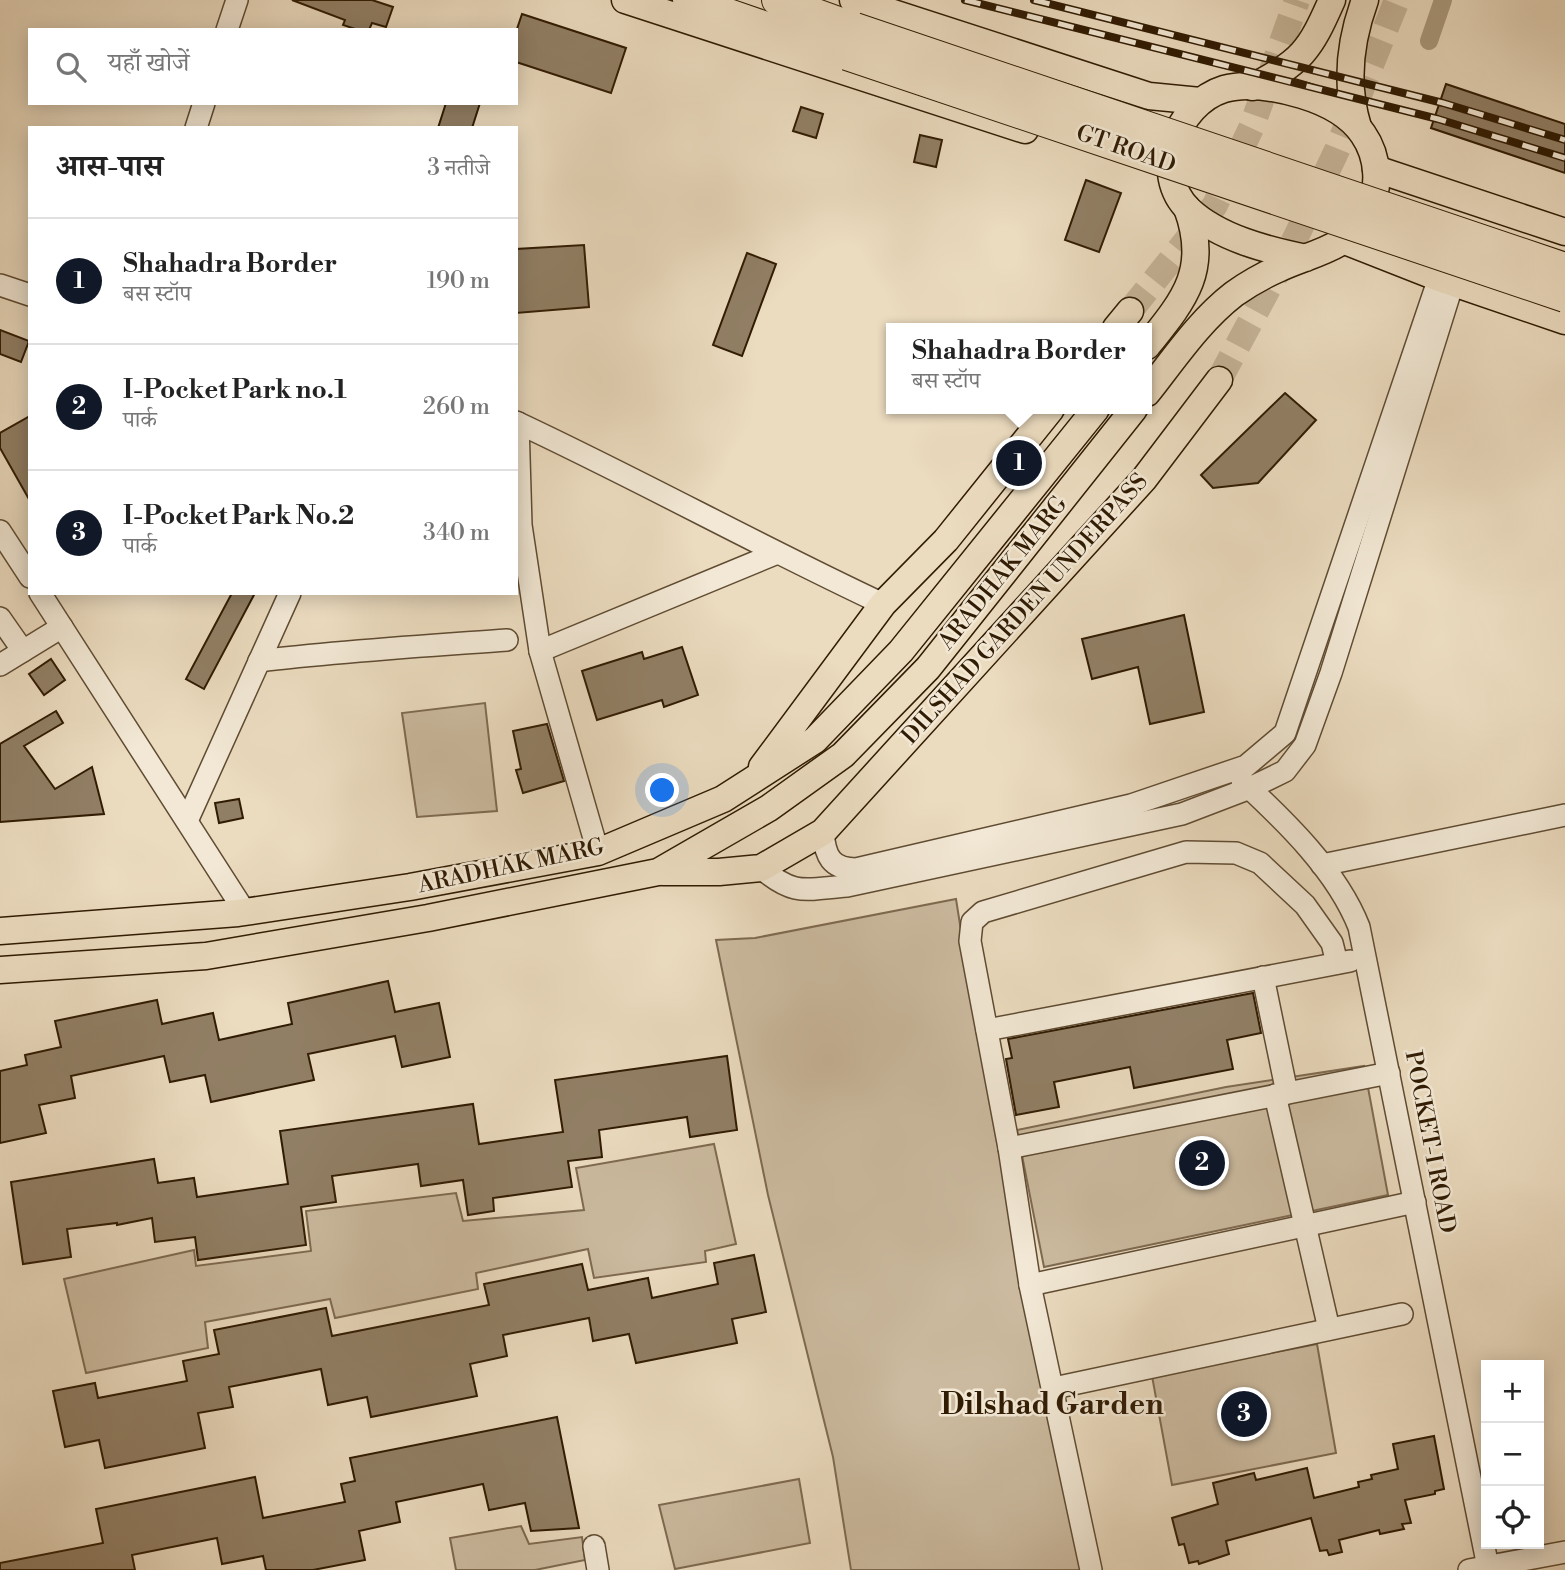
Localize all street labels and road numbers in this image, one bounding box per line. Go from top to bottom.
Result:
street label: GT ROAD [1073,119,1179,179]
street label: DILSHAD GARDEN UNDERPASS [896,468,1154,750]
street label: ARADHAK MARG [932,491,1074,656]
street label: ARADHAK MARG [414,833,607,900]
street label: POCKET-I ROAD [1399,1048,1461,1236]

